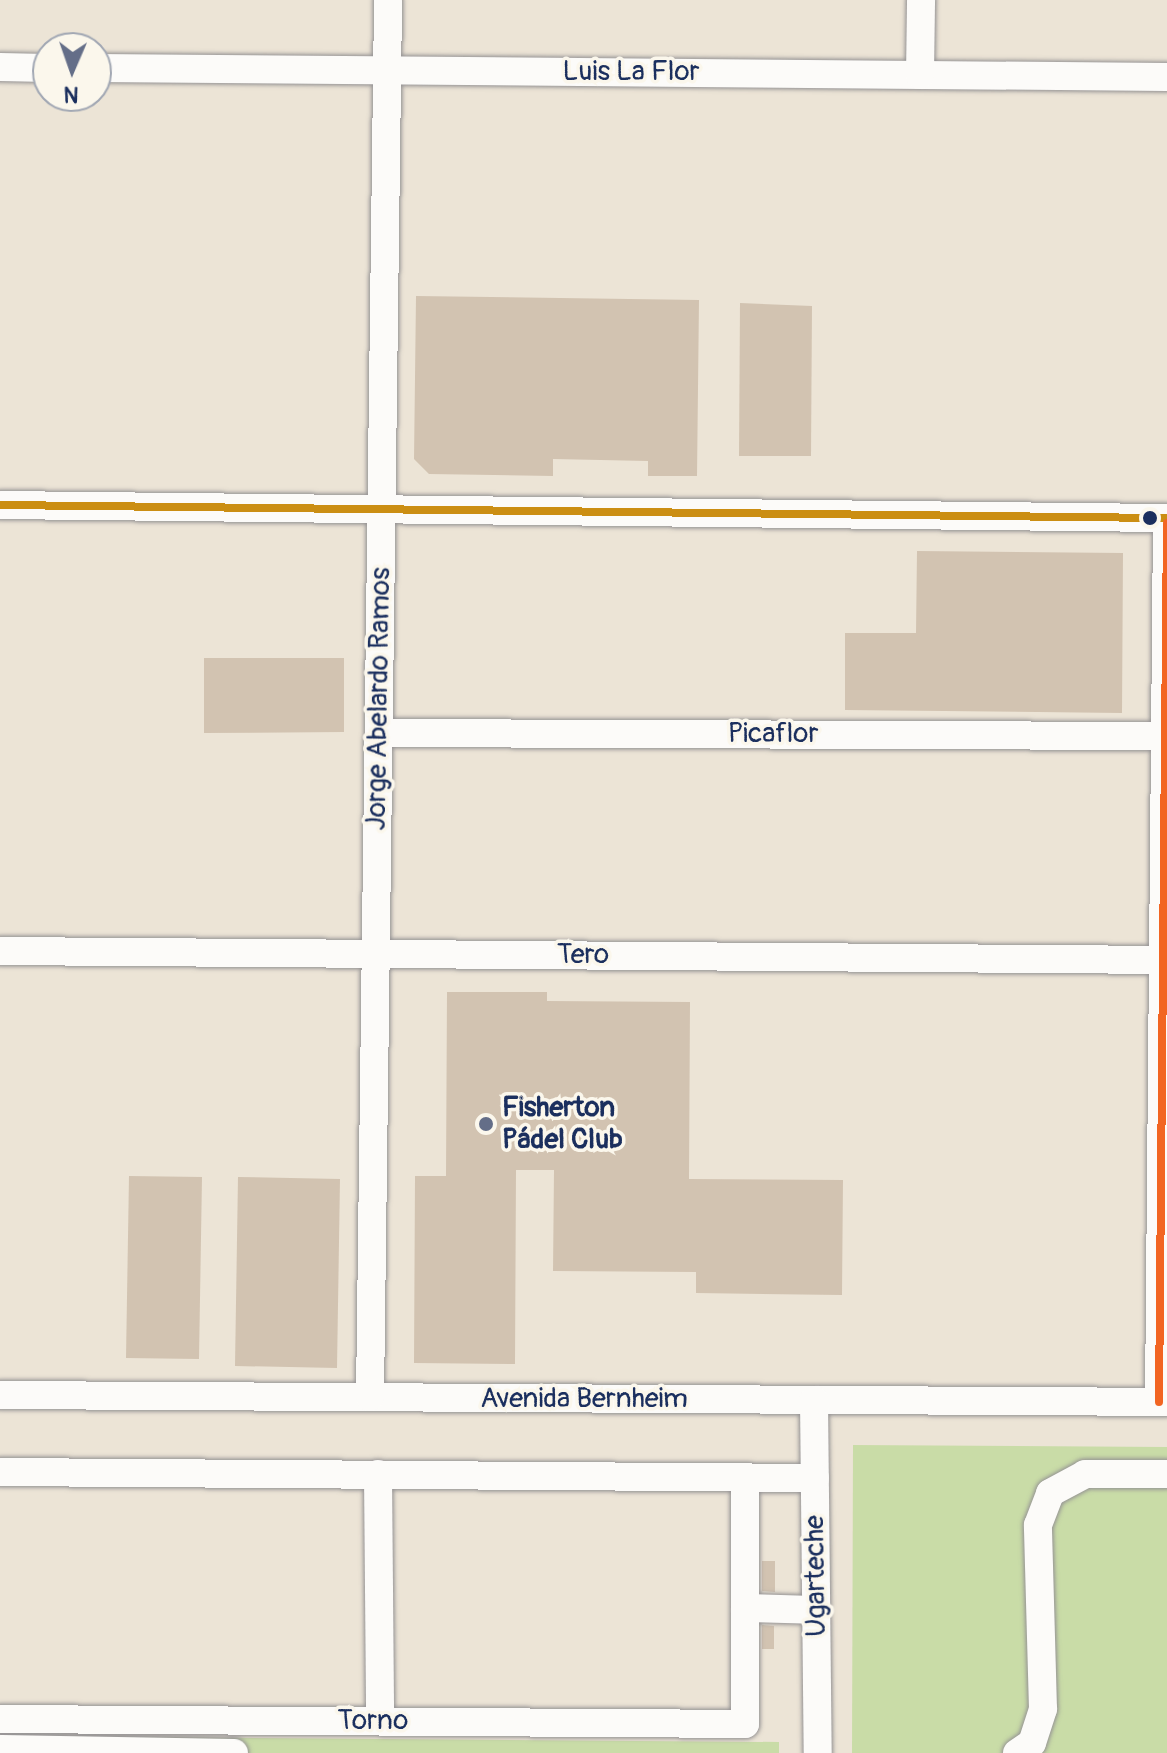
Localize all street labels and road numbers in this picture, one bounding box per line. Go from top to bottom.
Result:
street label: Luis La Flor [563,55,699,89]
street label: Jorge Abelardo Ramos [360,567,398,831]
street label: Picaflor [728,717,818,751]
street label: Tero [557,938,609,972]
street label: Avenida Bernheim [480,1382,688,1416]
street label: Ugarteche [798,1515,834,1637]
street label: Torno [338,1704,408,1738]

